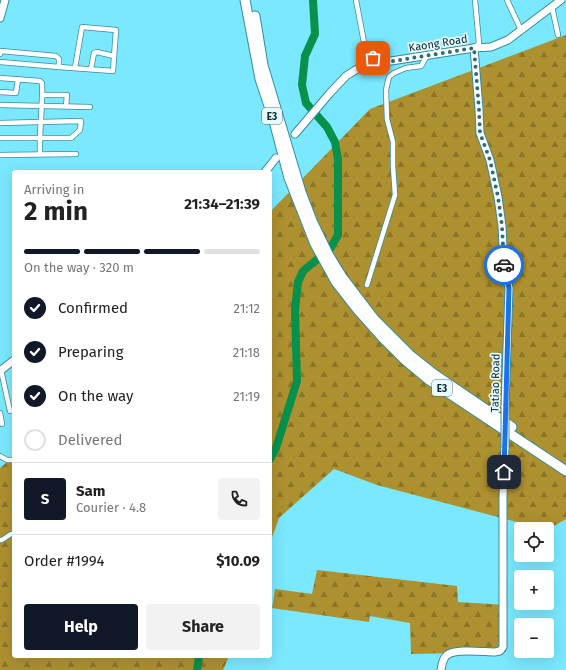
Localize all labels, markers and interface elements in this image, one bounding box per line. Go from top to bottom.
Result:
street label: Kaong Road [408,32,468,55]
pin [356,41,390,75]
icon: bag [362,47,384,69]
road number: E3 [262,108,282,124]
text: Arriving in [24,182,84,197]
text: 21:34–21:39 [184,195,260,213]
text: 2 min [24,196,88,227]
courier [484,245,524,285]
icon: car [493,254,515,276]
text: On the way · 320 m [24,260,134,275]
icon: check [24,297,46,319]
text: Confirmed [58,299,128,317]
text: 21:12 [234,301,260,316]
icon: check [24,341,46,363]
text: Preparing [58,343,123,361]
text: 21:18 [233,345,260,360]
street label: Tatiao Road [488,353,503,413]
road number: E3 [432,380,452,396]
icon: check [24,385,46,407]
text: On the way [58,387,133,405]
text: 21:19 [233,389,260,404]
text: Delivered [58,431,122,449]
pin [487,455,521,489]
icon: home [493,461,515,483]
button: phone [218,478,260,520]
text: Sam [76,482,105,500]
text: S [41,490,49,508]
text: Courier · 4.8 [76,500,146,515]
map controls [514,522,554,658]
button: locate [514,522,554,562]
text: Order #1994 [24,552,104,570]
text: $10.09 [216,552,260,570]
button: + [514,570,554,610]
button: Help [24,604,138,650]
button: Share [146,604,260,650]
button: − [514,618,554,658]

